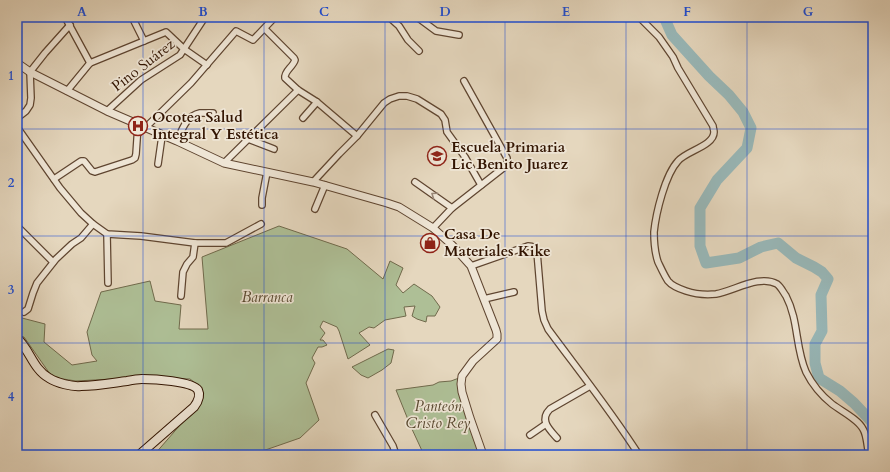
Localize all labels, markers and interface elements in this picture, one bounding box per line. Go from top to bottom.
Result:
text: A [77,3,87,21]
text: B [198,3,208,21]
text: C [319,3,329,21]
text: D [439,3,451,21]
text: E [562,3,570,21]
text: F [683,3,691,21]
text: G [803,3,814,21]
street label: Pino Suárez [107,34,179,96]
text: 1 [8,67,14,85]
place label: Ocotea Salud Integral Y Estética [152,107,279,144]
hospital icon: Ocotea Salud Integral Y Estética [127,115,149,137]
place label: Escuela Primaria Lic Benito Juarez [451,137,569,174]
school or university icon: Escuela Primaria Lic Benito Juarez [426,145,448,167]
text: 2 [8,174,15,192]
one-way arrow [431,192,438,200]
place label: Casa De Materiales Kike [444,224,551,261]
shop icon: Casa De Materiales Kike [419,232,441,254]
text: 3 [8,281,15,299]
park label: Barranca [241,287,293,307]
text: 4 [8,388,15,406]
park label: Panteón Cristo Rey [406,396,471,433]

